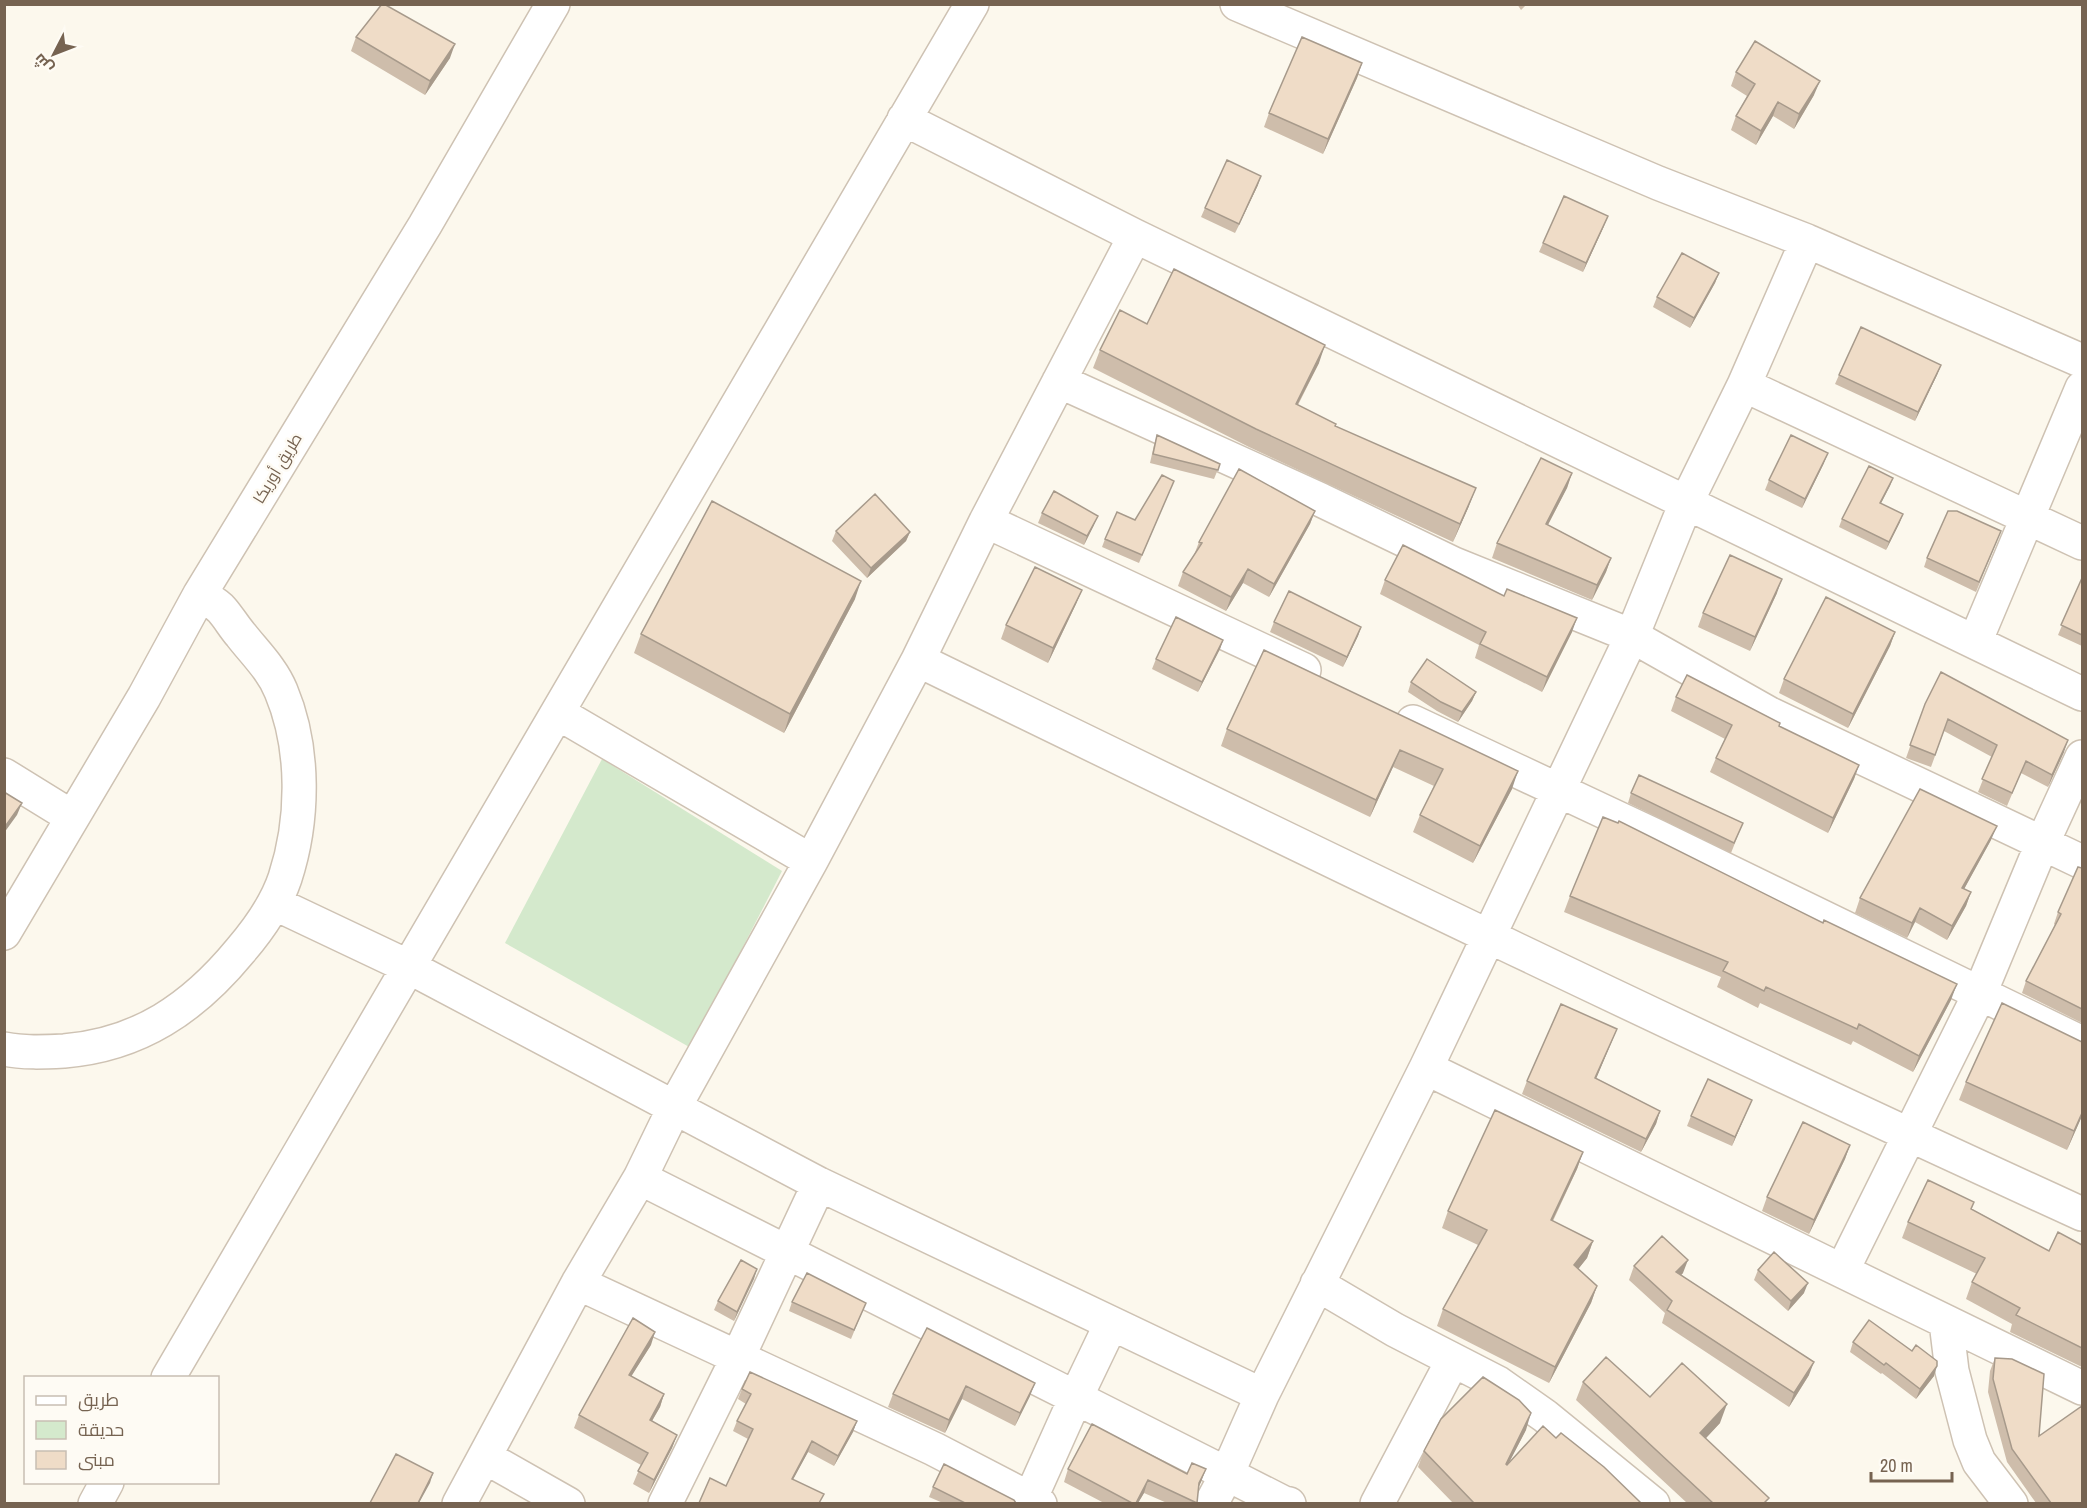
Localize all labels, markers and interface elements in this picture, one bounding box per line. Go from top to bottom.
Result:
north arrow [24,24,84,84]
text: ش [28,49,58,79]
street label: طريق أوريكا [247,429,307,507]
legend [24,1376,219,1484]
text: طريق [78,1387,119,1412]
text: حديقة [78,1417,124,1442]
scale bar [1871,1445,1952,1483]
text: مبنى [78,1447,115,1472]
text: 20 m [1880,1453,1913,1478]

